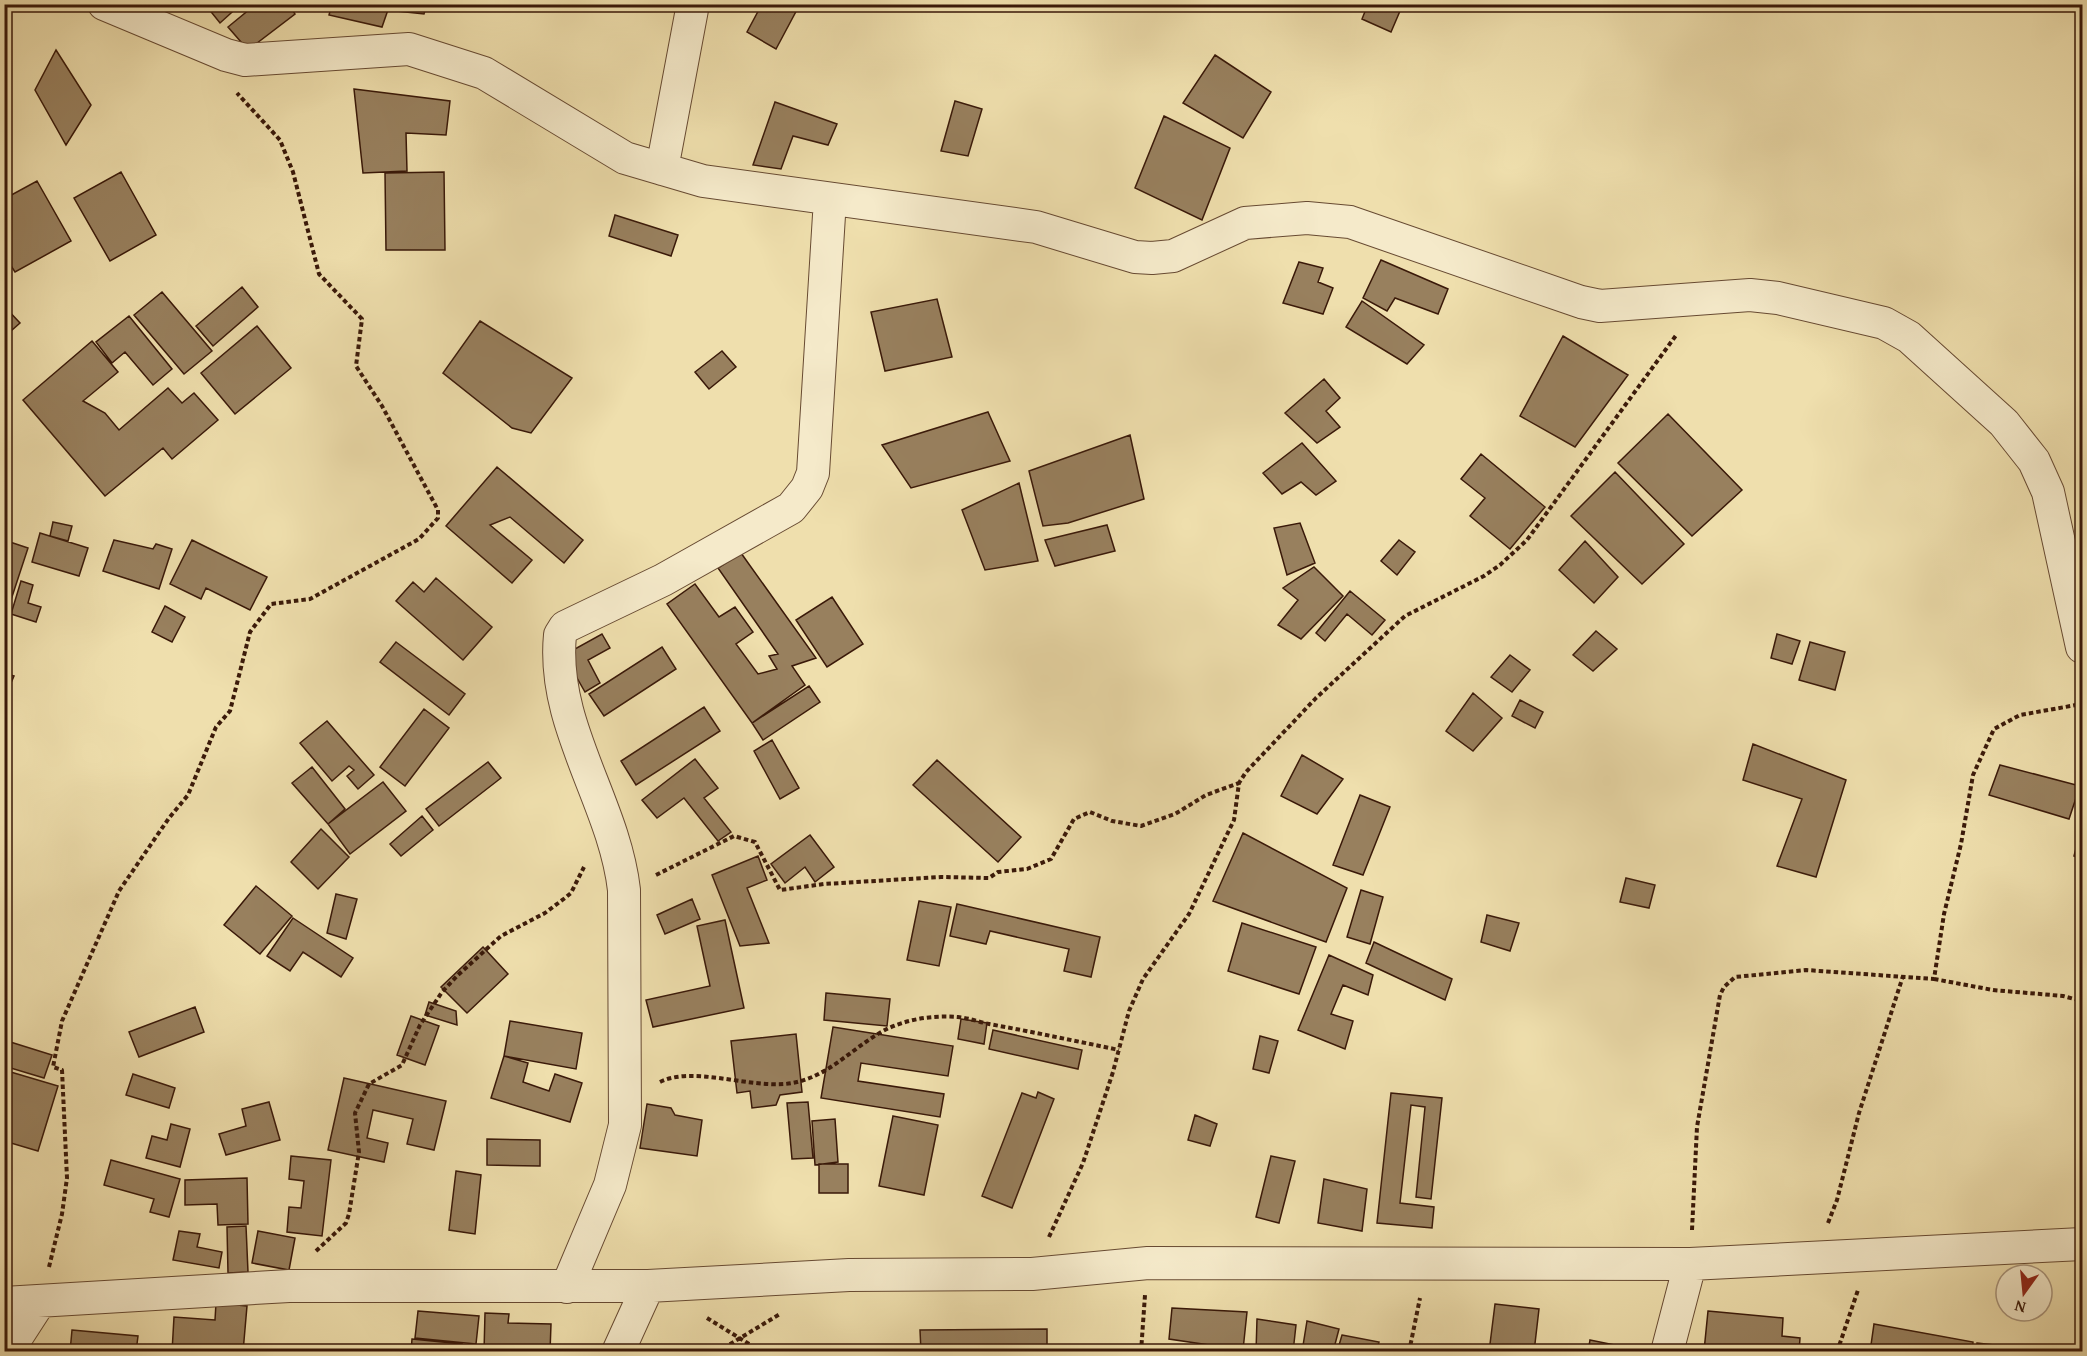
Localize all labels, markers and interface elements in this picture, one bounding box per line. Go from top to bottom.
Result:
north arrow [1994,1263,2054,1323]
text: N [2012,1294,2028,1320]

